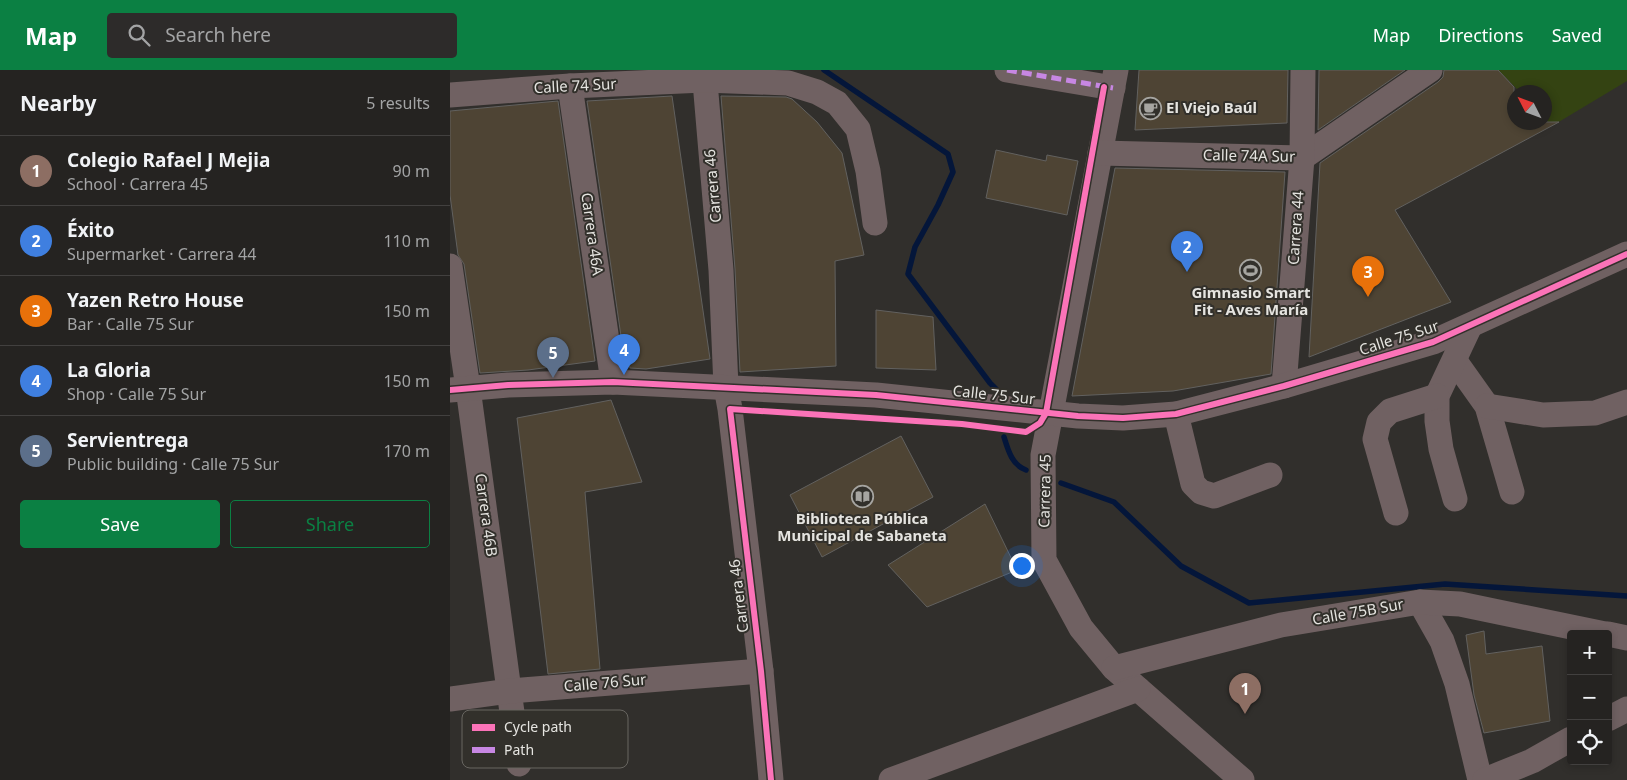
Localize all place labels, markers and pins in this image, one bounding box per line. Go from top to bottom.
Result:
cafe icon: El Viejo Baúl [1138,96,1162,120]
place label: El Viejo Baúl [1166,97,1257,117]
pin: 2 [1171,231,1203,272]
pin: 3 [1352,256,1384,297]
sports icon: Gimnasio Smart Fit - Aves María [1239,258,1263,282]
place label: Gimnasio Smart Fit - Aves María [1191,282,1311,319]
pin: 4 [608,334,640,375]
pin: 5 [537,337,569,378]
library icon: Biblioteca Pública Municipal de Sabaneta [850,484,874,508]
place label: Biblioteca Pública Municipal de Sabaneta [777,508,947,545]
pin: 1 [1229,673,1261,714]

